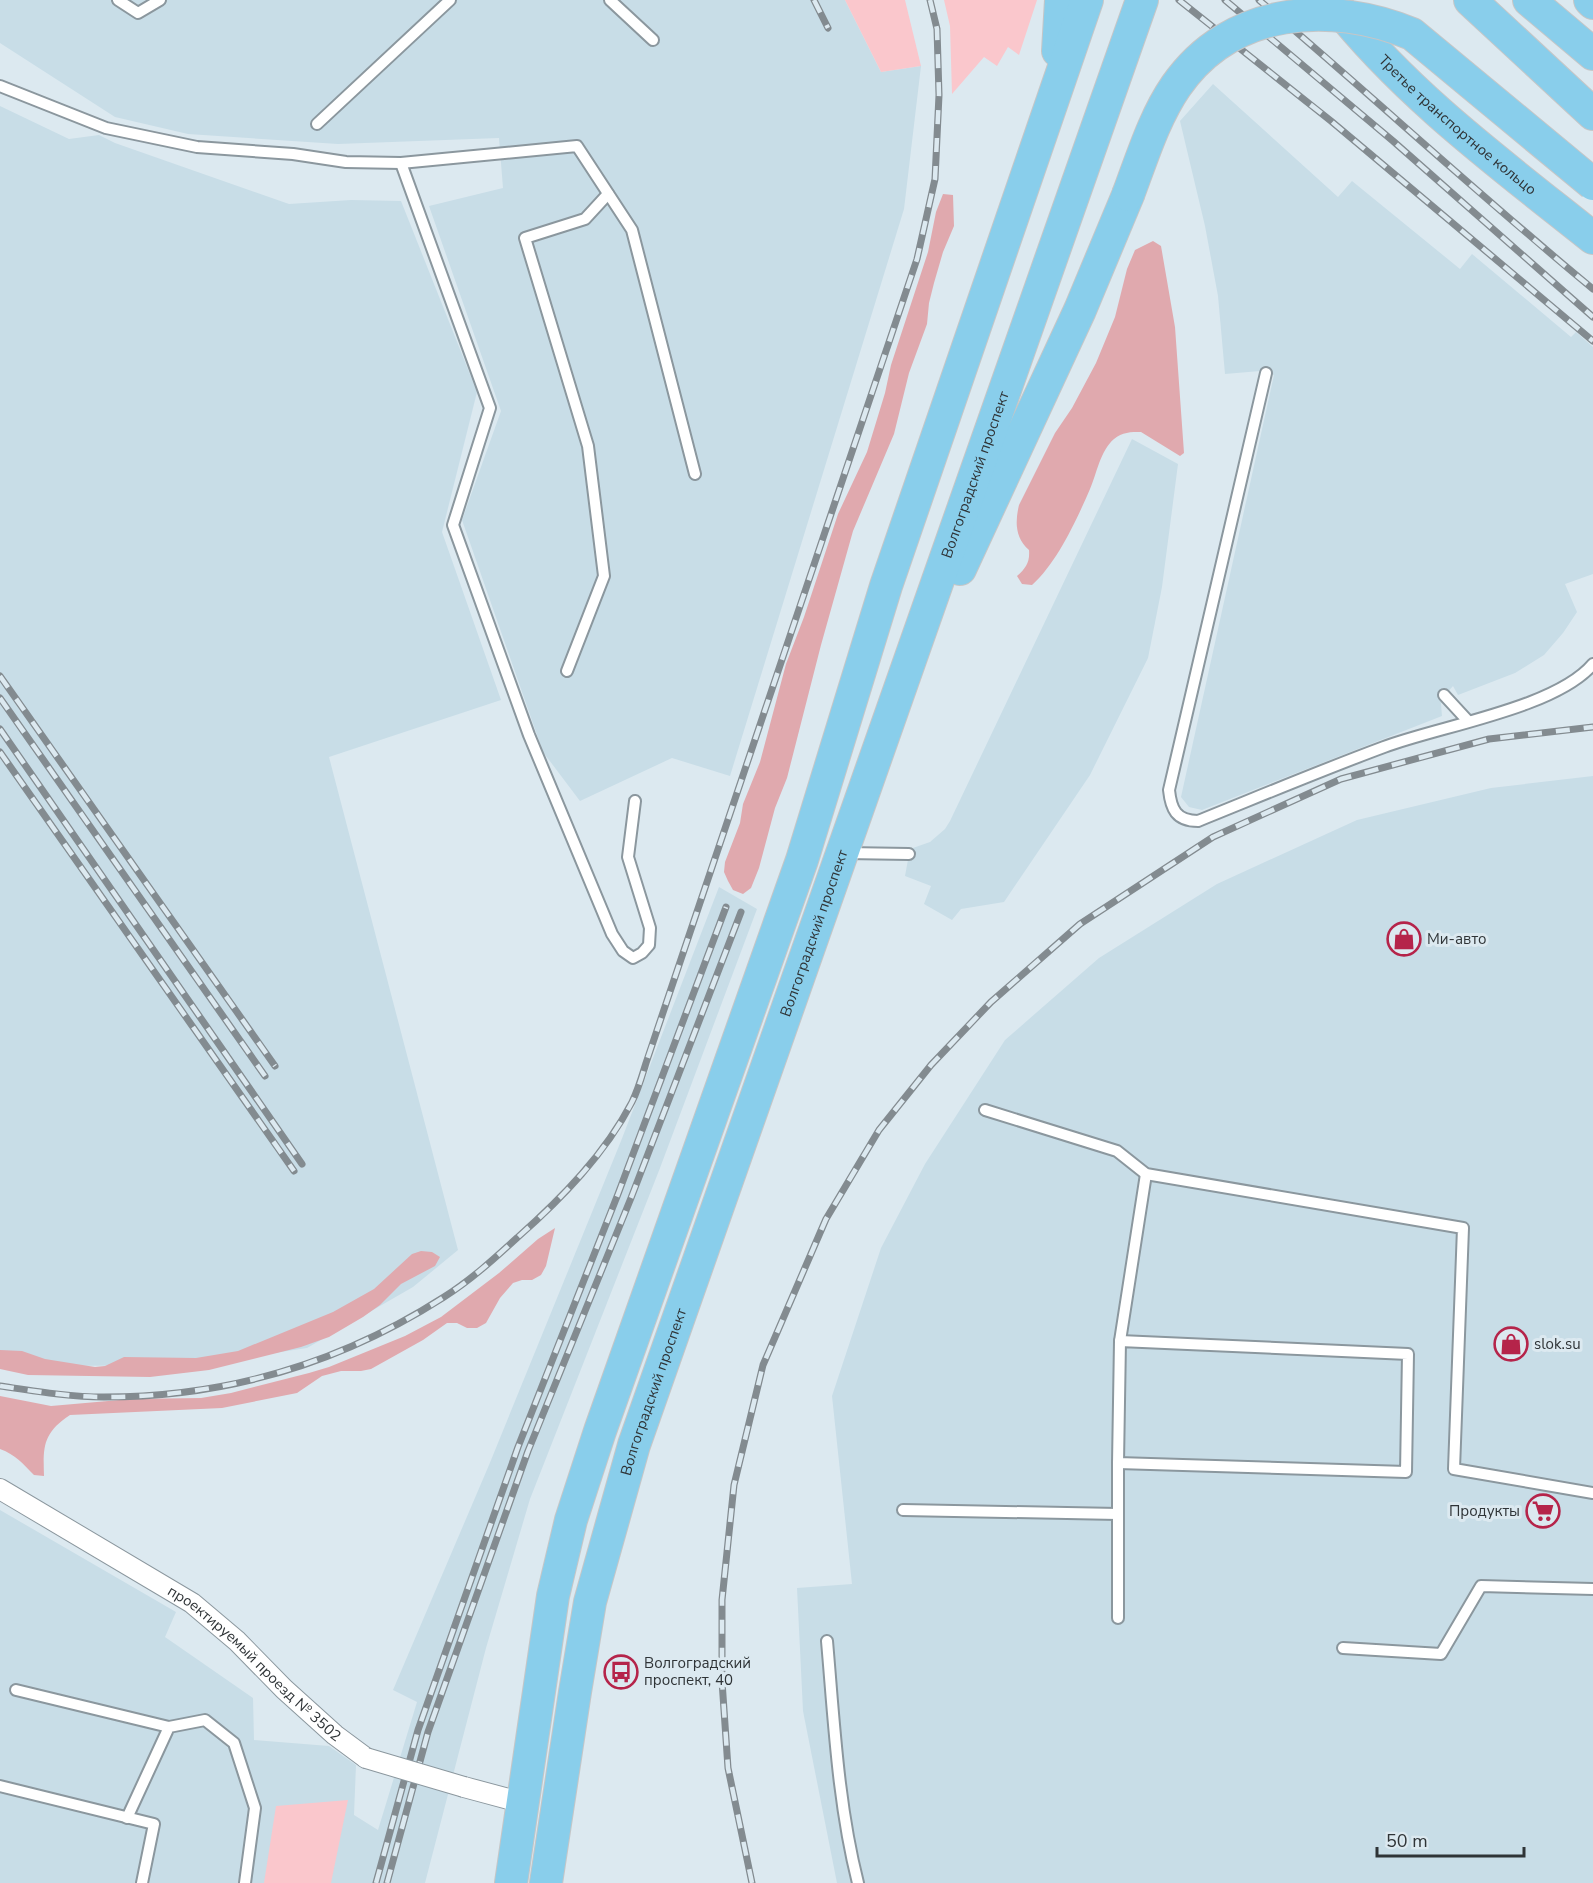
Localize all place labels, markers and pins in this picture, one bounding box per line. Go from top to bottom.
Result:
shop icon: Ми-авто [1386,921,1422,957]
place label: Ми-авто [1427,929,1487,949]
shop icon: slok.su [1493,1326,1529,1362]
place label: slok.su [1534,1334,1581,1354]
supermarket icon: Продукты [1525,1493,1561,1529]
place label: Продукты [1449,1501,1520,1521]
place label: Волгоградский проспект, 40 [644,1653,751,1690]
bus stop icon: Волгоградский проспект, 40 [603,1654,639,1690]

